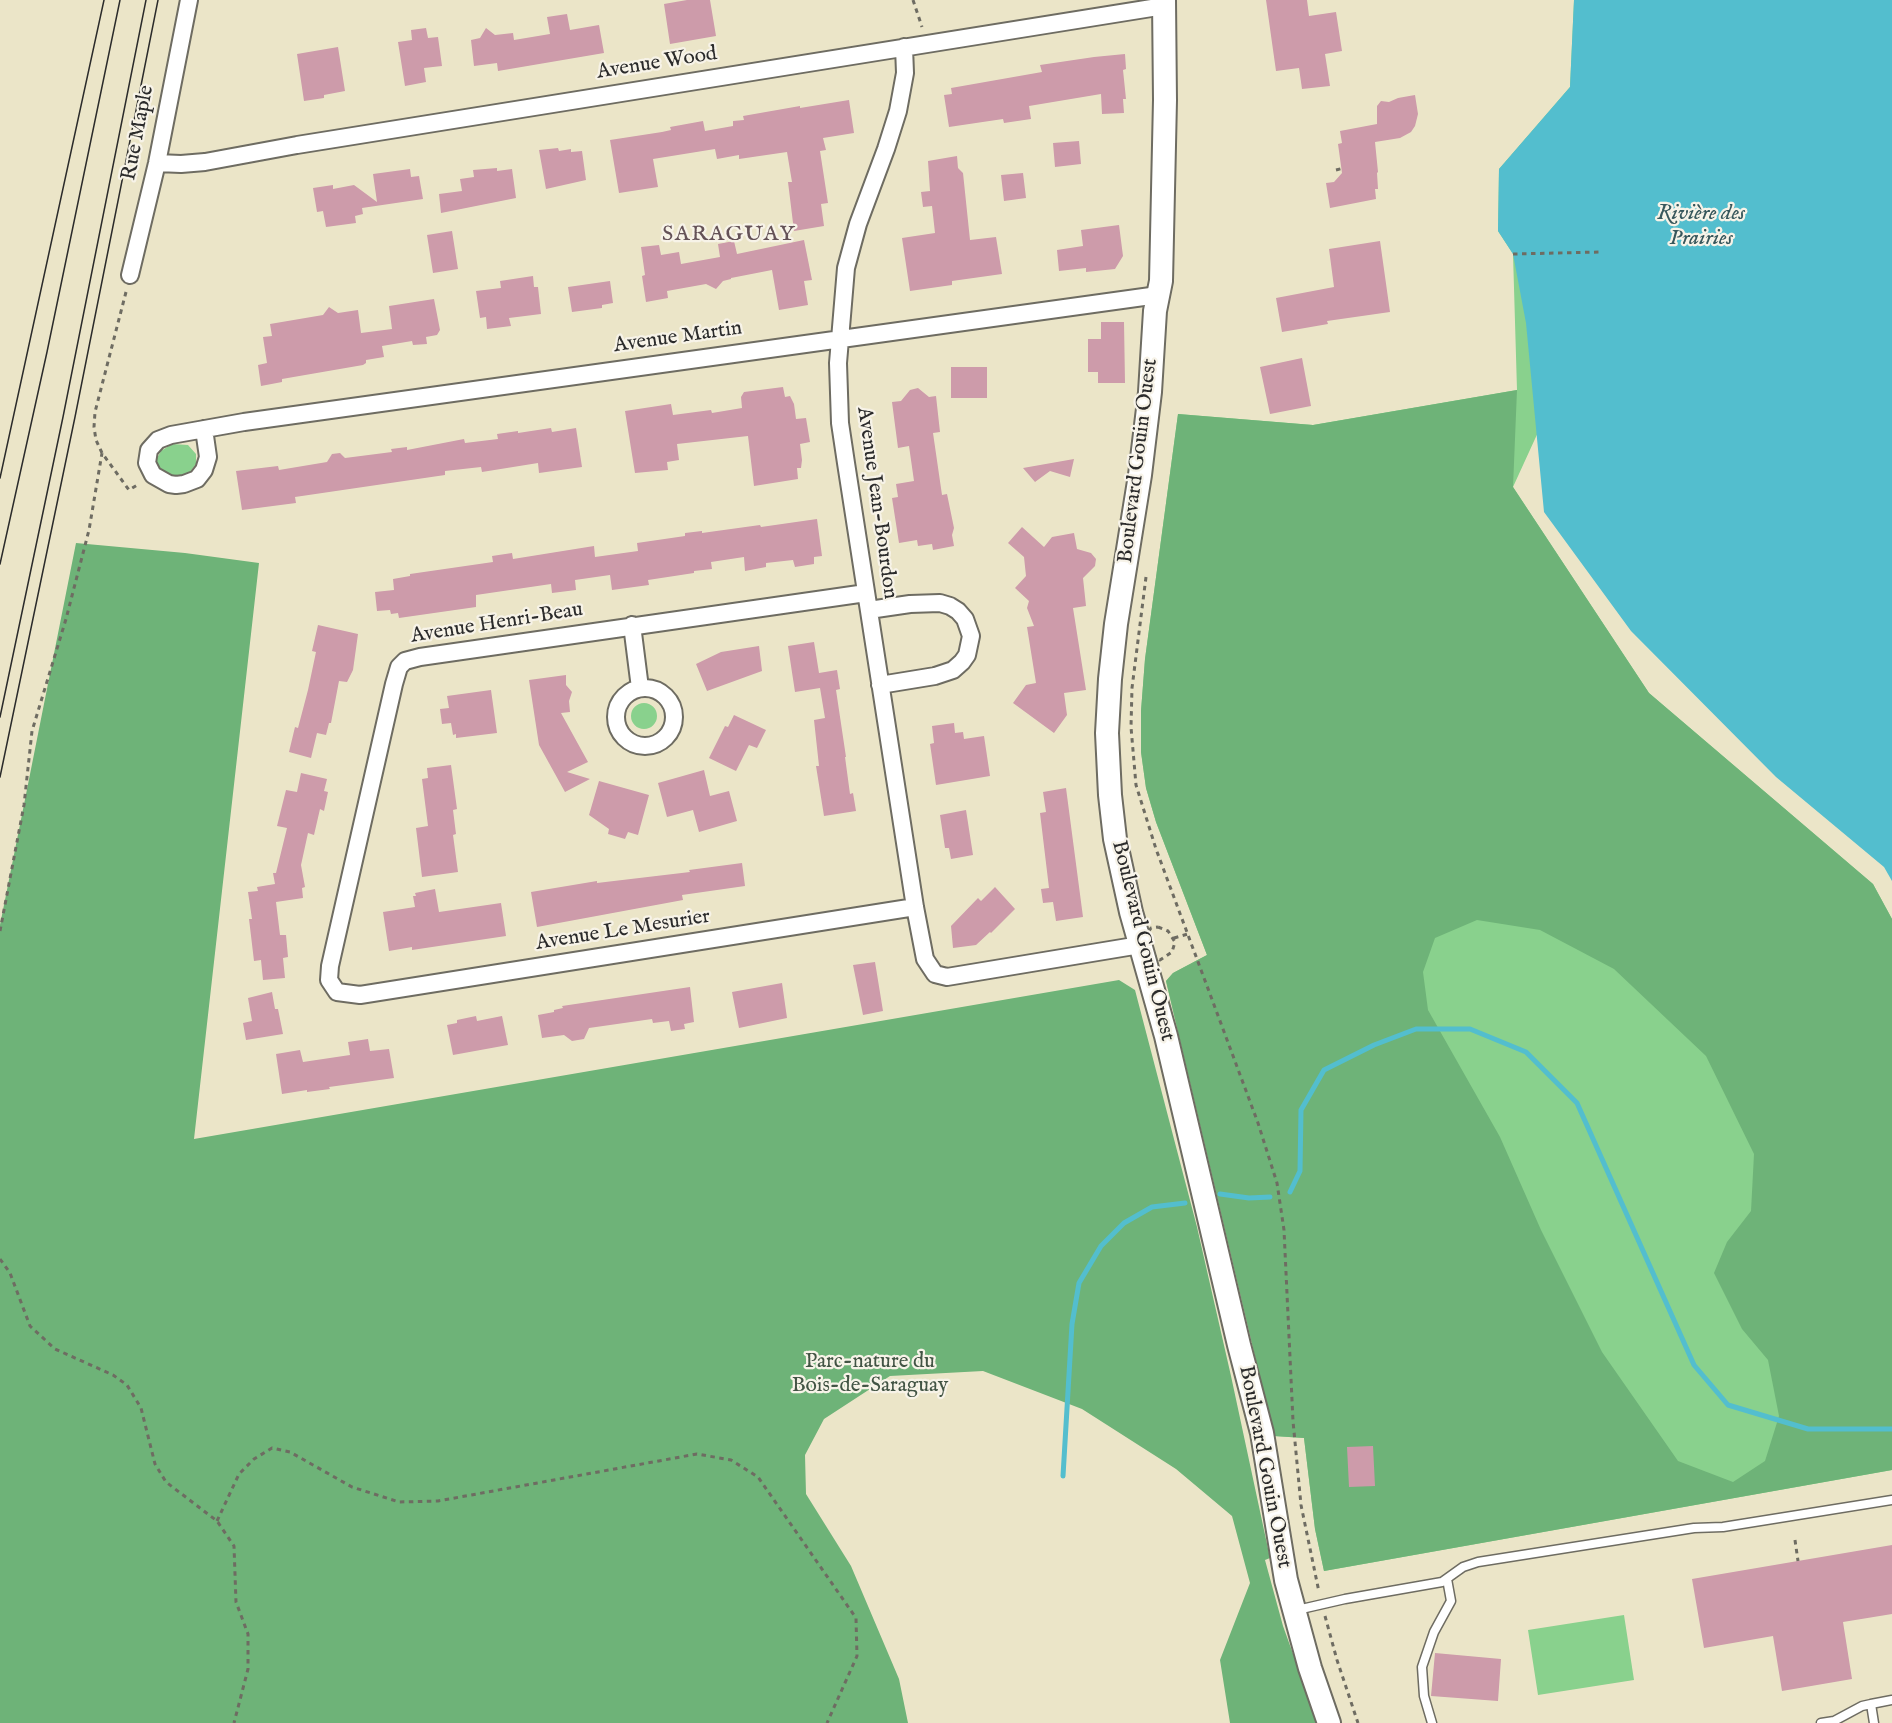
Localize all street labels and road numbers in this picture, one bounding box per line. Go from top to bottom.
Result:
street label: Avenue Wood [595,42,719,86]
street label: Rue Maple [117,83,161,183]
street label: Avenue Martin [612,317,744,359]
street label: Boulevard Gouin Ouest [1114,357,1164,565]
street label: Avenue Jean-Bourdon [850,405,902,601]
street label: Avenue Henri-Beau [409,598,585,650]
street label: Boulevard Gouin Ouest [1105,838,1179,1044]
street label: Avenue Le Mesurier [534,905,712,957]
street label: Boulevard Gouin Ouest [1232,1364,1296,1570]

